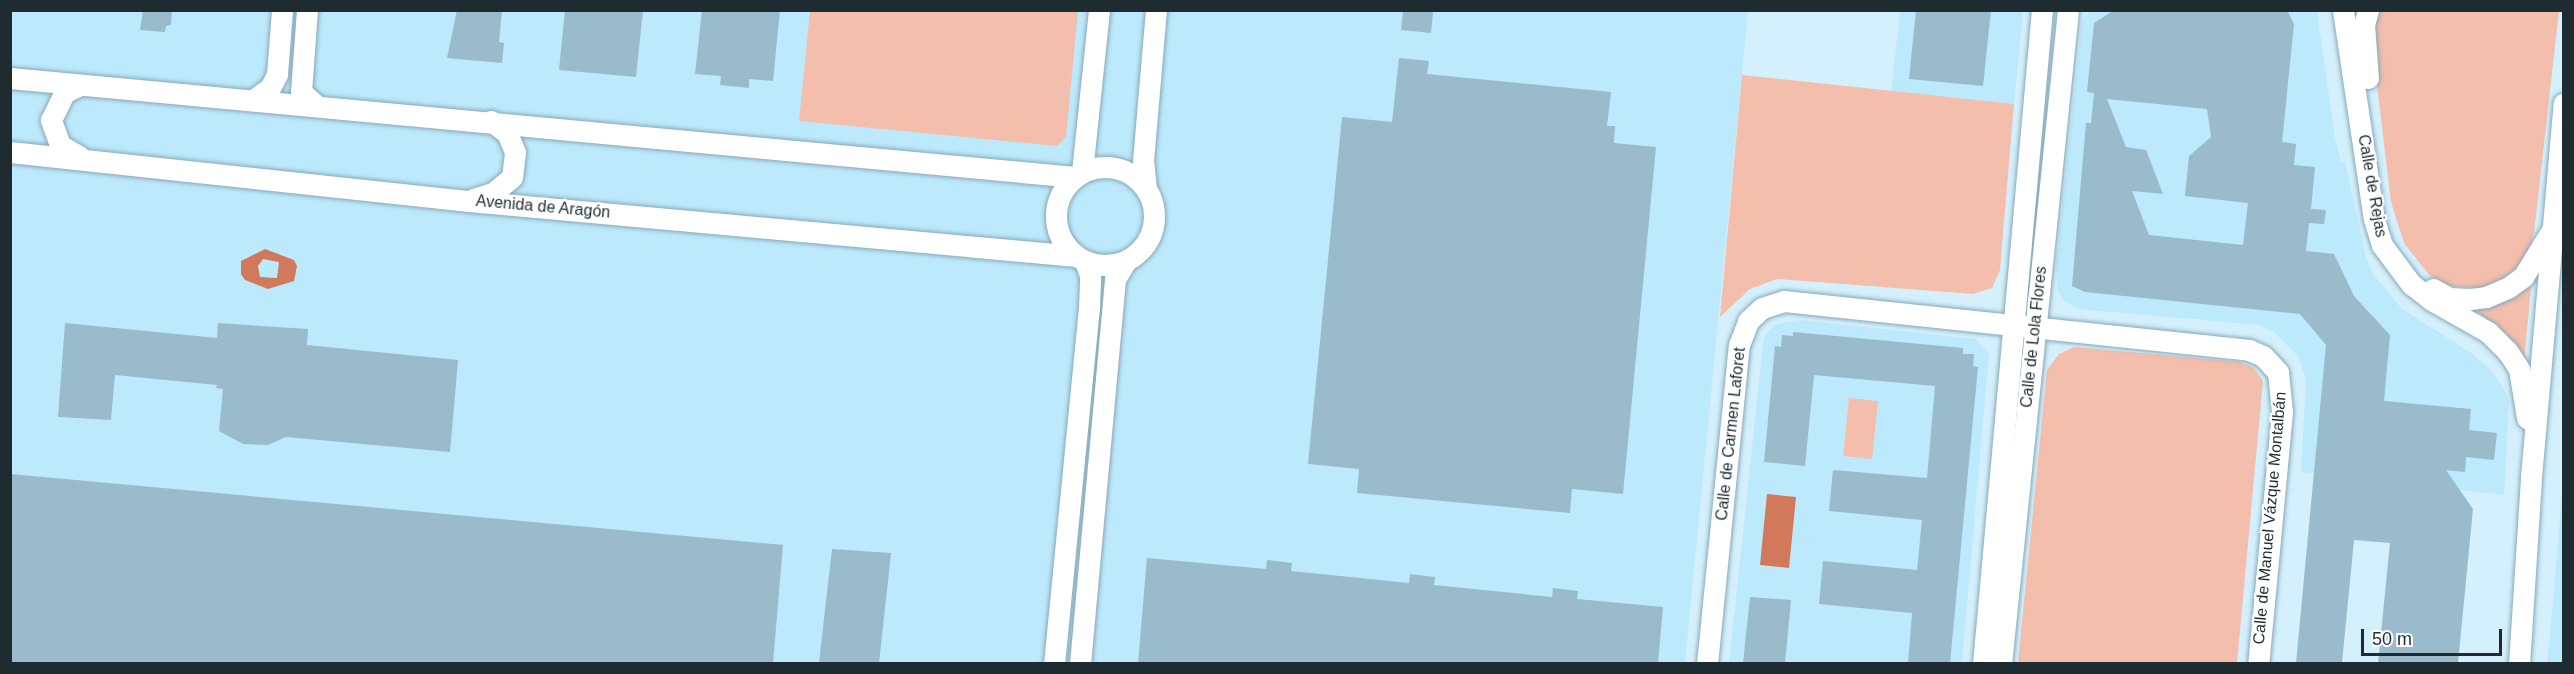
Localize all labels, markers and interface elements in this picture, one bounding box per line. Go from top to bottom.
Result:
street label: Calle de Rejas [2354,133,2390,239]
street label: Avenida de Aragón [475,192,611,222]
street label: Calle de Lola Flores [2017,265,2051,409]
street label: Calle de Carmen Laforet [1712,346,1750,522]
street label: Calle de Manuel Vázque Montalbán [2249,391,2291,645]
scale bar [2364,617,2505,655]
text: 50 m [2372,629,2412,649]

